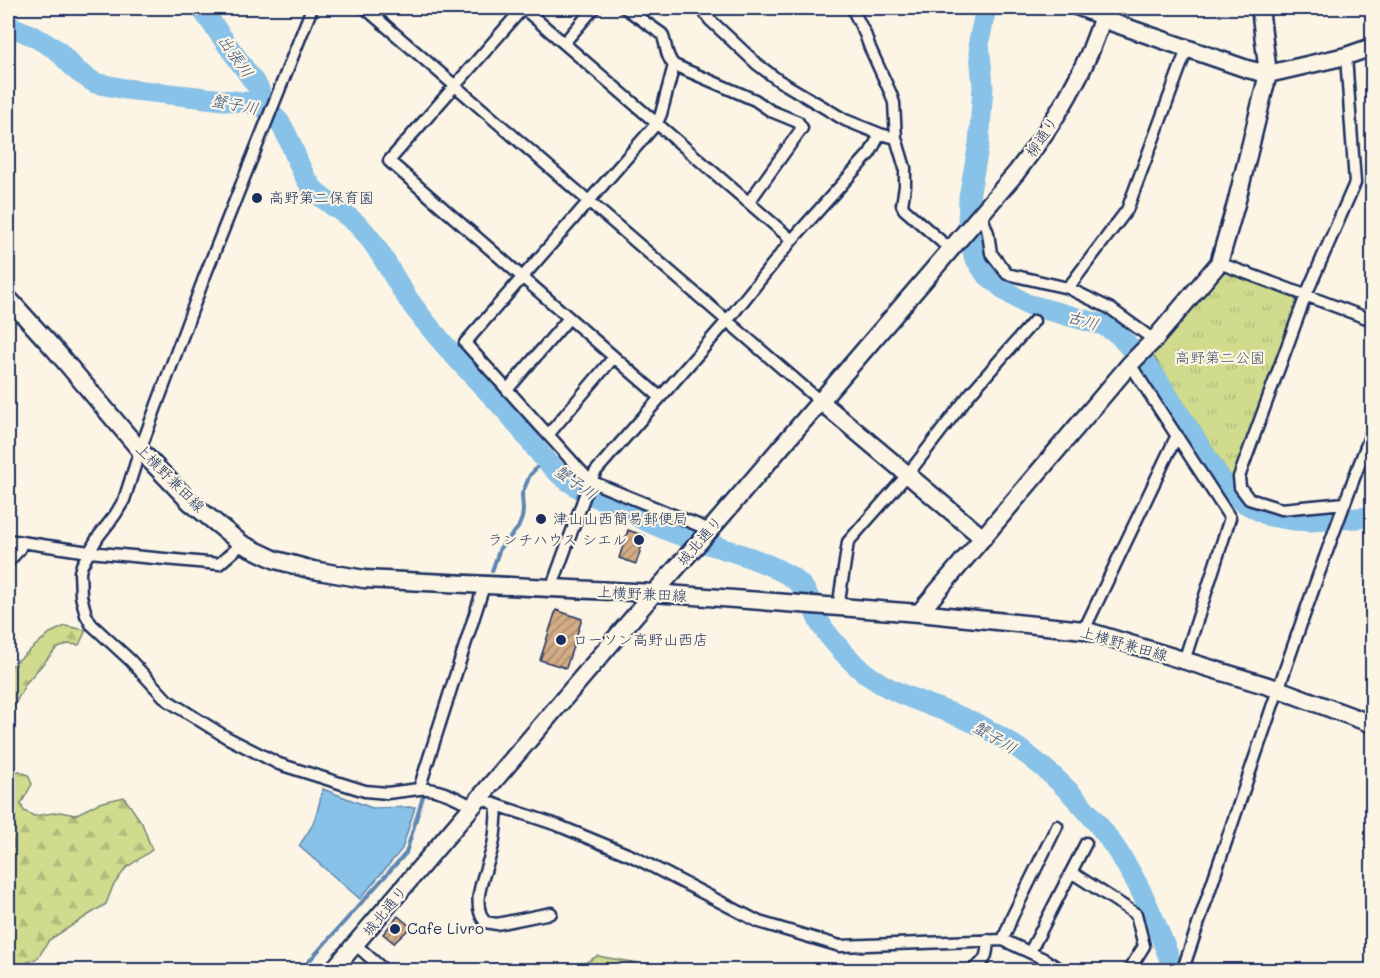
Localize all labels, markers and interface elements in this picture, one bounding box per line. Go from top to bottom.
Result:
water label: 出張川 [214,30,259,81]
water label: 蟹子川 [210,89,261,118]
street label: 柳通り [1020,112,1062,161]
place label: 高野第二保育園 [269,187,374,207]
marker: 高野第二保育園 [250,191,264,205]
water label: 古川 [1065,305,1102,334]
park label: 高野第二公園 [1175,347,1265,367]
street label: 上横野兼田線 [132,438,210,516]
water label: 蟹子川 [551,459,602,504]
place label: 津山山西簡易郵便局 [553,508,688,528]
street label: 城北通り [672,511,726,570]
marker: 津山山西簡易郵便局 [534,512,548,526]
place label: ランチハウス シエル [488,529,627,549]
marker: ランチハウス シエル [632,533,646,547]
street label: 上横野兼田線 [597,581,688,605]
street label: 上横野兼田線 [1078,621,1170,665]
place label: ローソン高野山西店 [573,629,708,649]
marker: ローソン高野山西店 [554,633,568,647]
water label: 蟹子川 [969,715,1021,758]
street label: 城北通り [357,881,411,940]
place label: Cafe Livro [407,918,484,938]
marker: Cafe Livro [388,922,402,936]

